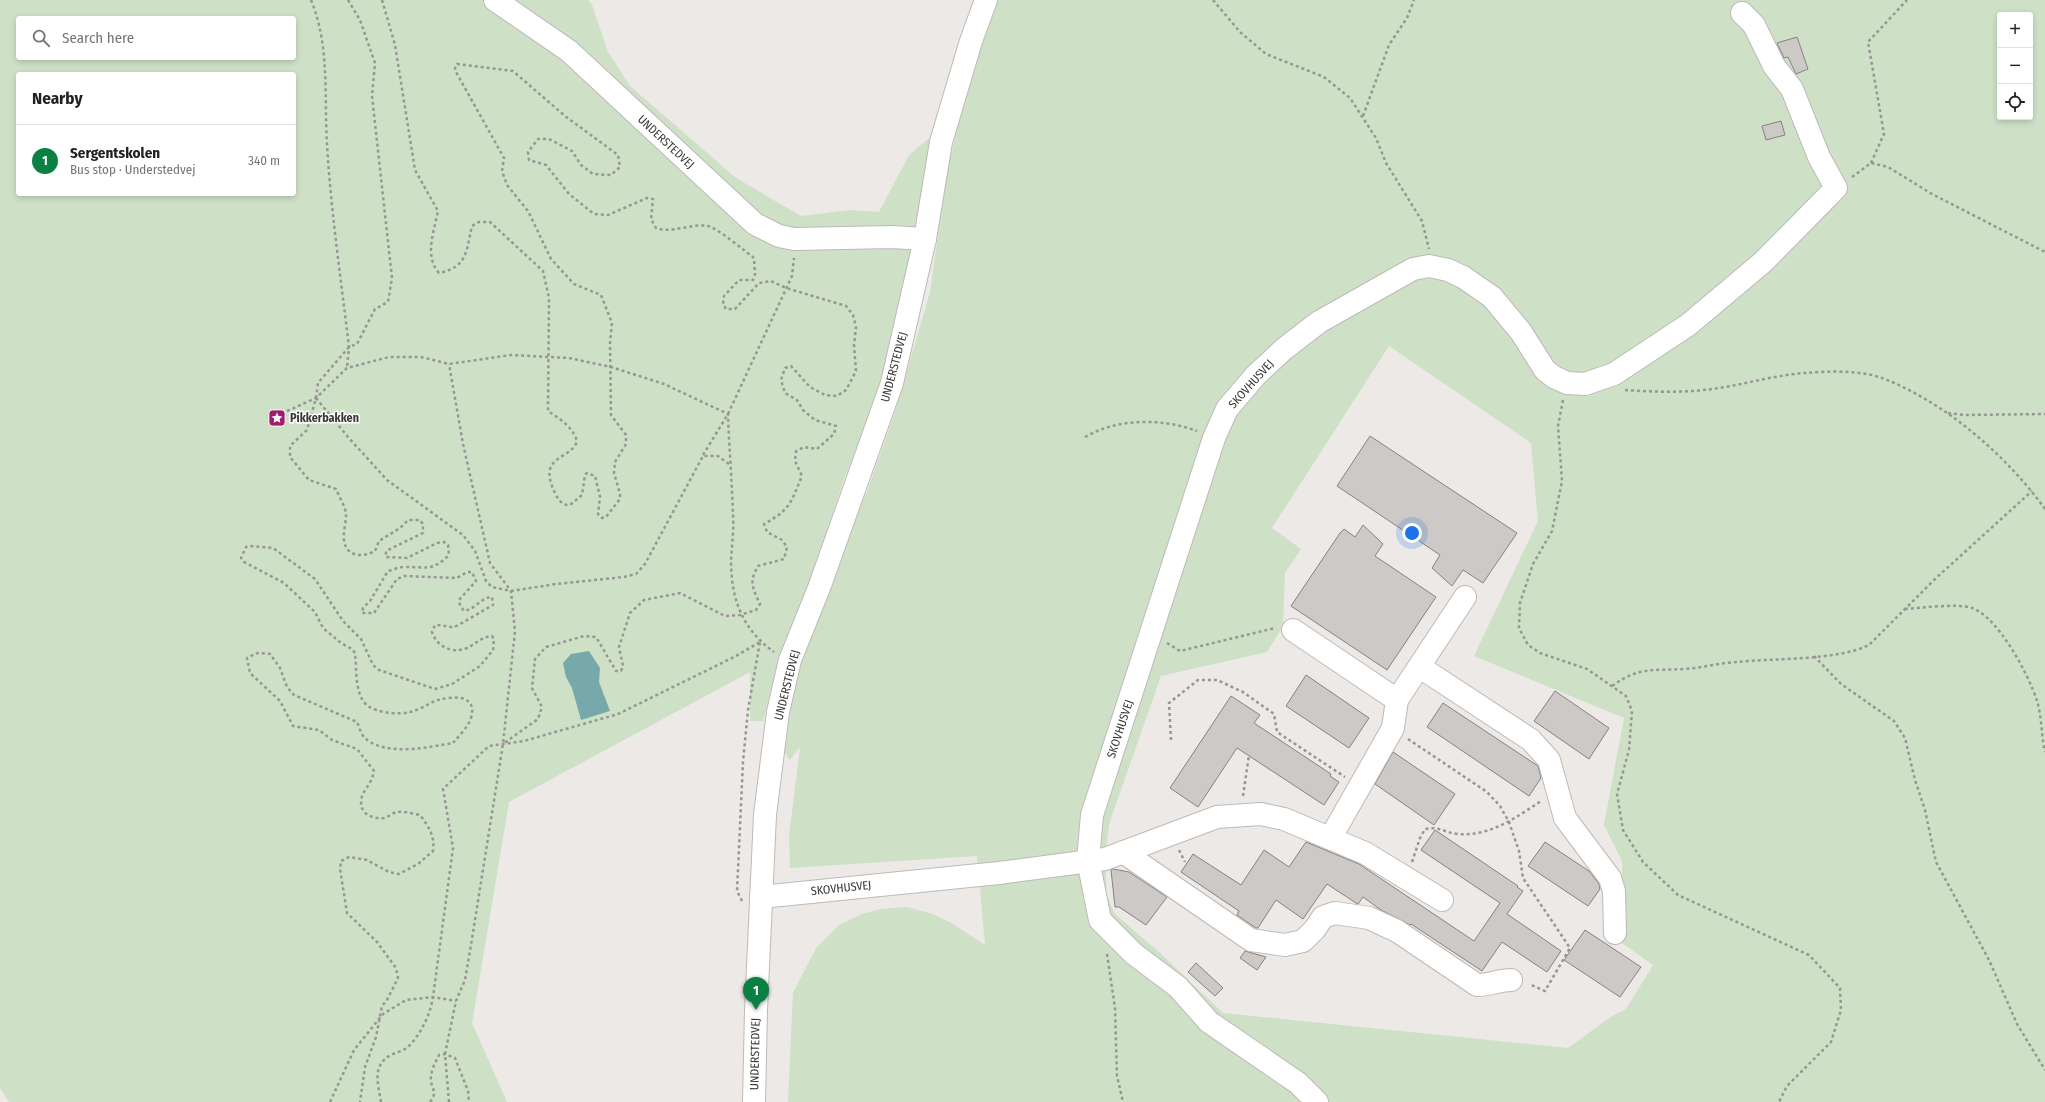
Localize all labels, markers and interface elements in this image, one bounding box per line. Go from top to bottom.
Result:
map controls [1997,12,2033,120]
button: + [1997,12,2033,48]
search box [16,16,296,60]
icon: search [30,27,52,49]
text: Search here [62,29,134,47]
button: − [1997,48,2033,84]
button: locate [1997,84,2033,120]
text: Nearby [32,88,83,109]
street label: UNDERSTEDVEJ [635,112,697,172]
text: Sergentskolen [70,144,160,162]
text: 1 [42,153,48,168]
text: 340 m [248,153,280,168]
text: Bus stop · Understedvej [70,162,195,177]
street label: UNDERSTEDVEJ [878,330,910,404]
street label: SKOVHUSVEJ [1226,357,1276,411]
place icon: Pikkerbakken [267,408,287,428]
place label: Pikkerbakken [290,411,359,425]
your location [1402,523,1422,543]
street label: UNDERSTEDVEJ [771,648,803,722]
street label: SKOVHUSVEJ [1104,698,1136,760]
street label: SKOVHUSVEJ [810,878,872,898]
pin: 1 [743,977,769,1010]
street label: UNDERSTEDVEJ [747,1018,763,1090]

